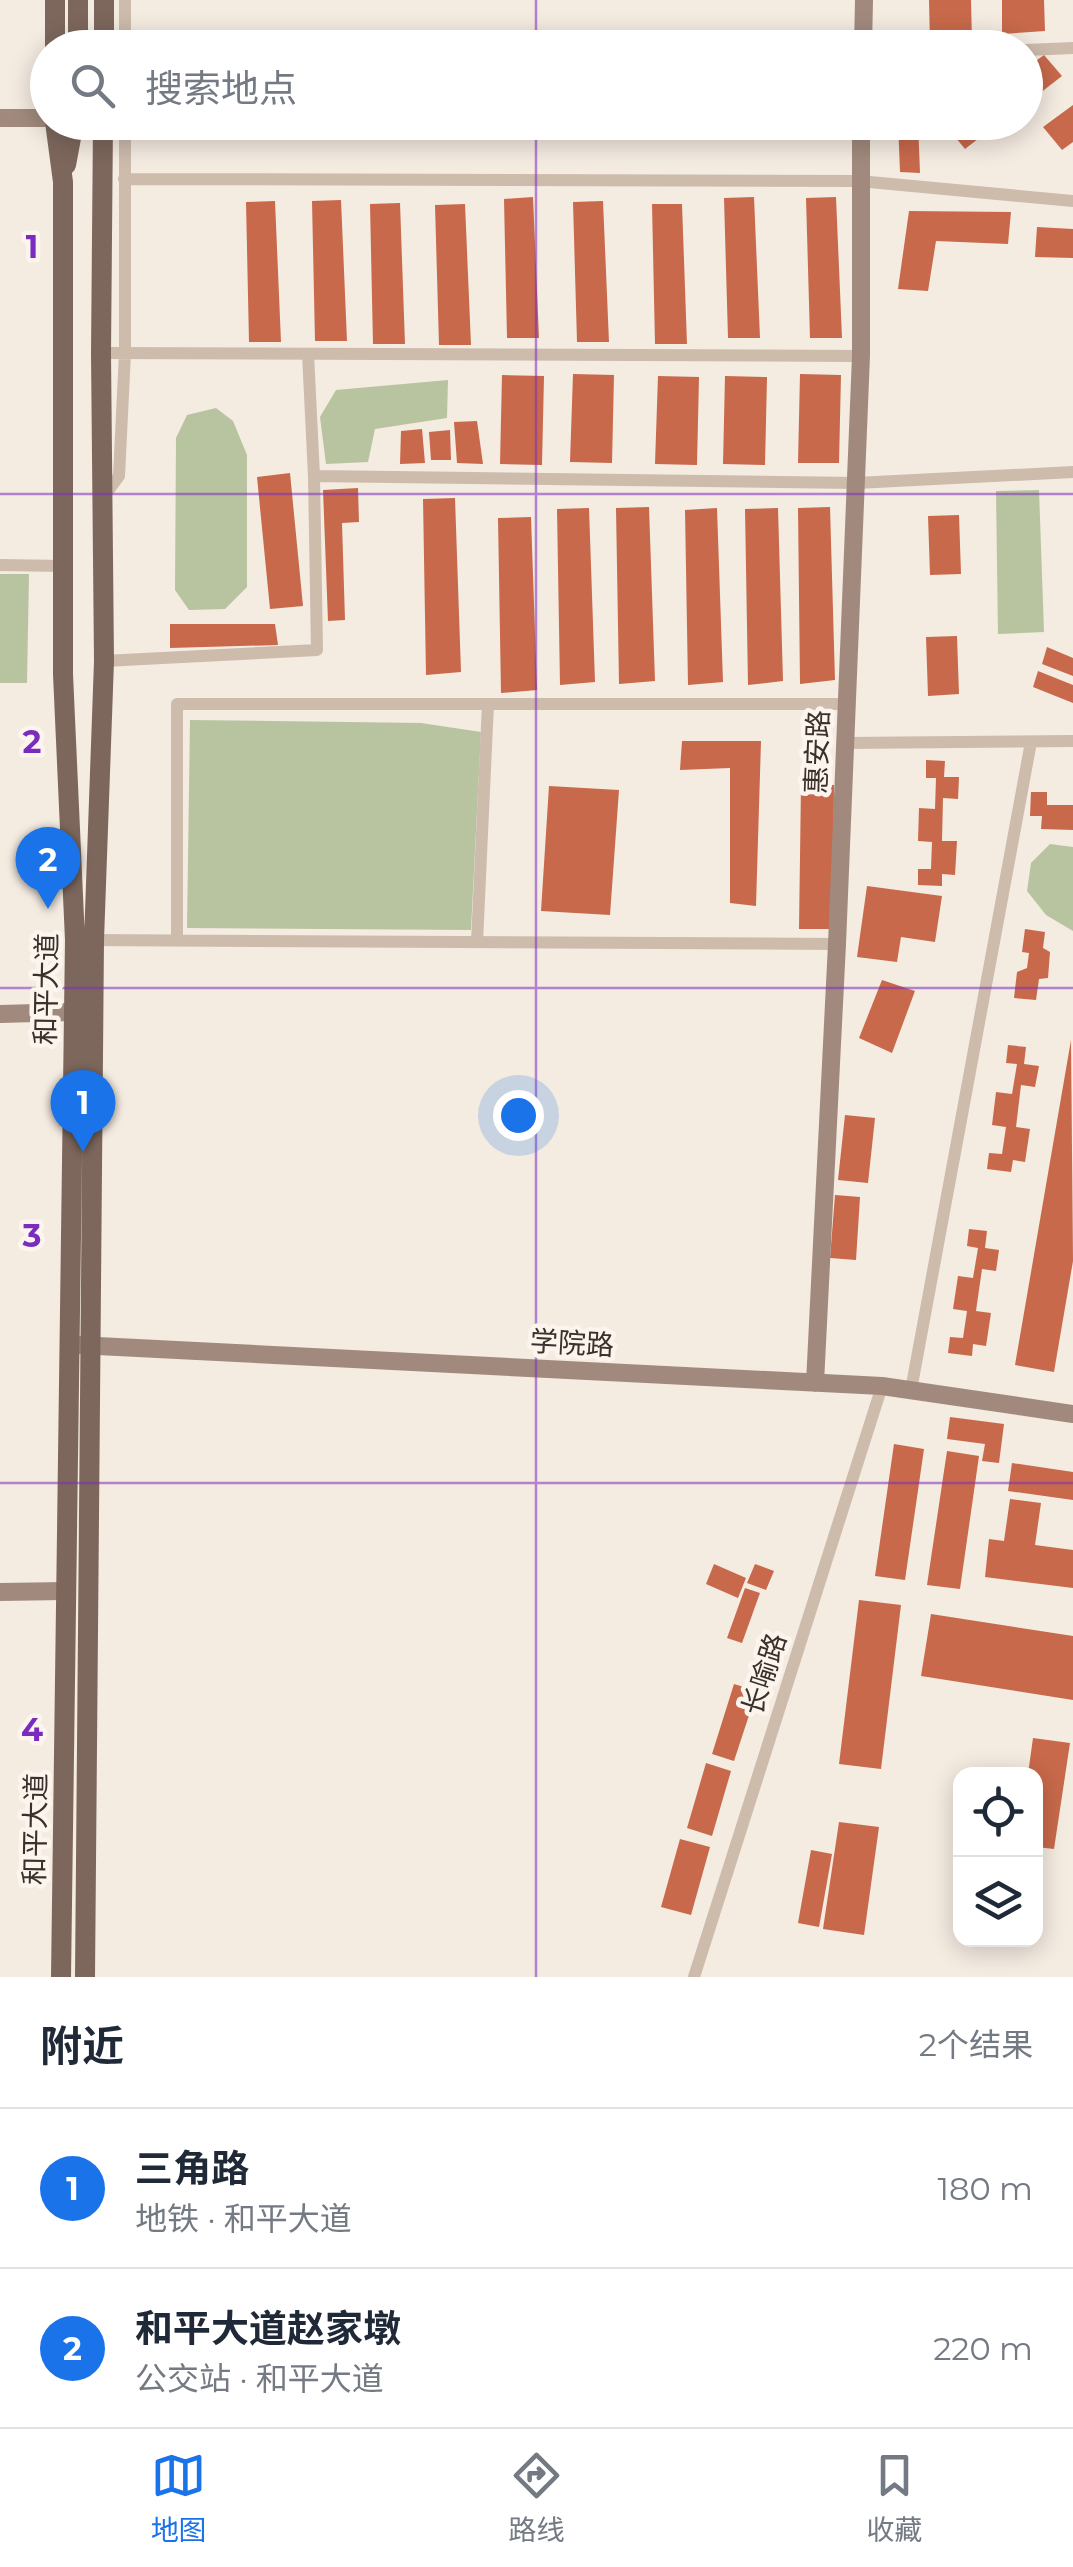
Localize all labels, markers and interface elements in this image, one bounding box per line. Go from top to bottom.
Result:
search box [30,30,1043,140]
icon: search [65,58,120,113]
text: 搜索地点 [145,65,297,112]
text: 1 [26,227,38,266]
street label: 惠安路 [799,709,835,795]
text: 2 [23,722,41,761]
pin: 2 [15,826,80,909]
street label: 和平大道 [28,933,64,1045]
pin: 1 [51,1070,116,1152]
your location [493,1090,544,1141]
text: 3 [22,1216,41,1255]
street label: 学院路 [529,1324,615,1362]
street label: 长喻路 [735,1629,793,1719]
text: 4 [21,1710,43,1749]
map controls [953,1767,1043,1947]
button: locate [953,1767,1043,1857]
street label: 和平大道 [17,1773,53,1885]
button: layers [953,1857,1043,1947]
text: 附近 [40,2020,124,2072]
text: 2个结果 [919,2025,1033,2064]
text: 三角路 [135,2145,249,2192]
text: 1 [66,2169,79,2208]
text: 180 m [938,2169,1033,2208]
text: 地铁 · 和平大道 [135,2199,352,2238]
text: 和平大道赵家墩 [135,2305,401,2352]
text: 2 [63,2329,82,2368]
text: 220 m [933,2329,1033,2368]
text: 公交站 · 和平大道 [135,2359,384,2398]
tab: 地图 [151,2448,207,2548]
tab: 路线 [508,2448,564,2548]
tab: 收藏 [866,2448,922,2548]

